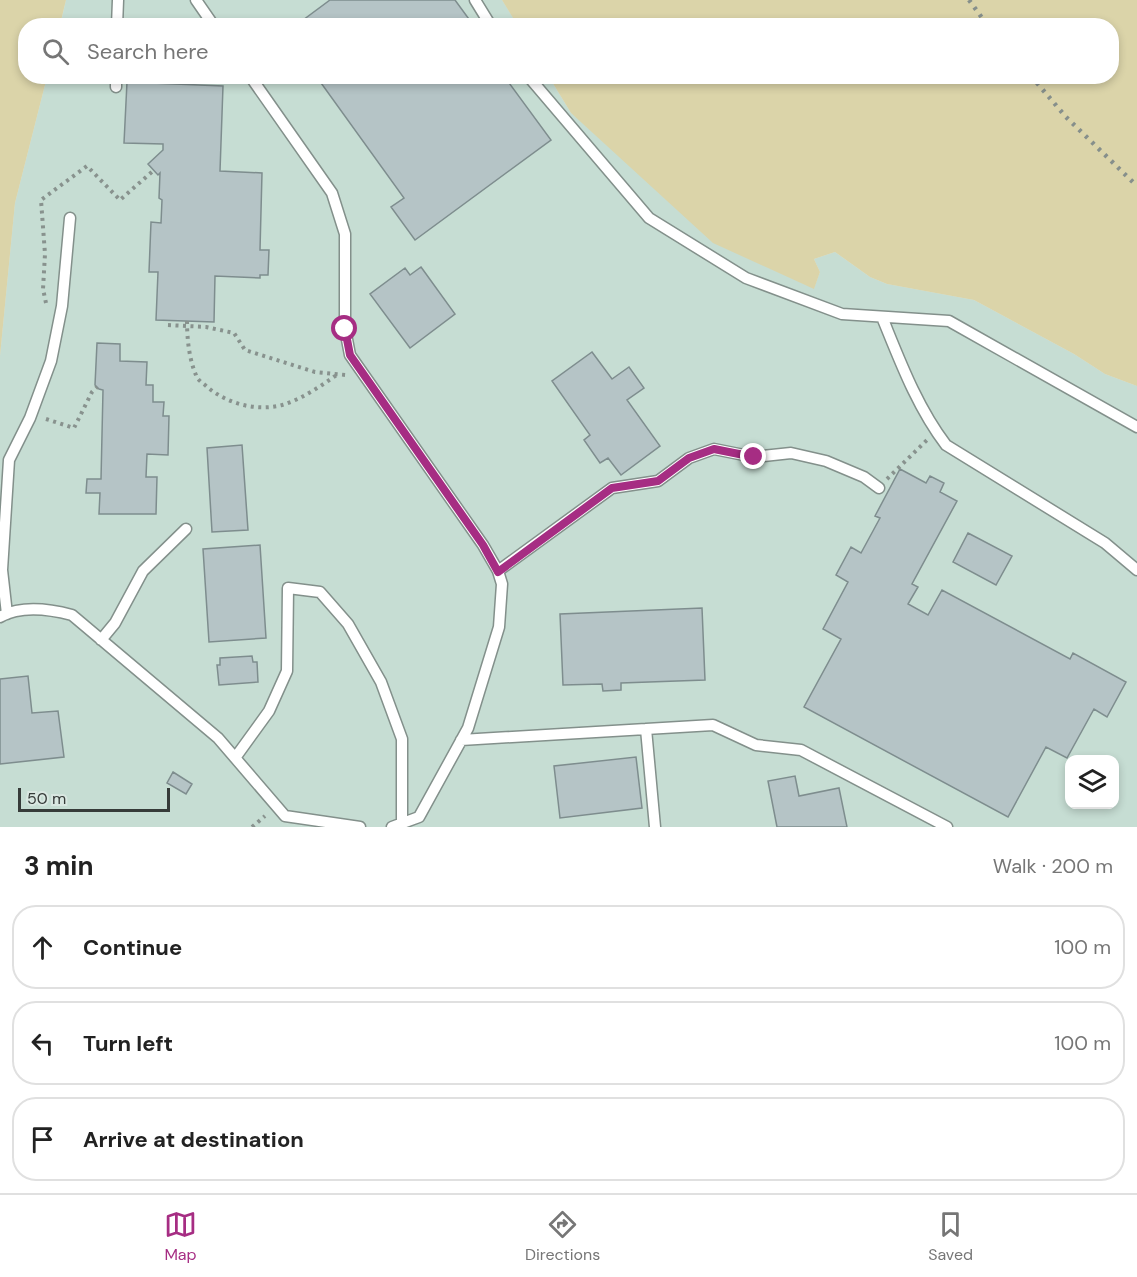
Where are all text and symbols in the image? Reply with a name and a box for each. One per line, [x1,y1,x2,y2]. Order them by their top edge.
search box [18,18,1119,84]
icon: search [39,35,72,68]
text: Search here [87,37,208,66]
route start [331,315,357,341]
route end [740,443,766,469]
map controls [1065,755,1119,809]
button: layers [1065,755,1119,809]
scale bar [18,785,170,812]
text: 50 m [27,788,66,809]
text: 3 min [24,849,93,883]
text: Walk · 200 m [993,853,1113,879]
icon: ahead [26,931,59,964]
text: Continue [83,933,182,962]
text: 100 m [1054,934,1111,960]
icon: left [26,1027,59,1060]
text: Turn left [83,1029,173,1058]
text: 100 m [1054,1030,1111,1056]
icon: arrive [26,1123,59,1156]
text: Arrive at destination [83,1125,304,1154]
tab: Map [164,1208,197,1265]
tab: Directions [525,1208,600,1265]
tab: Saved [928,1208,973,1265]

